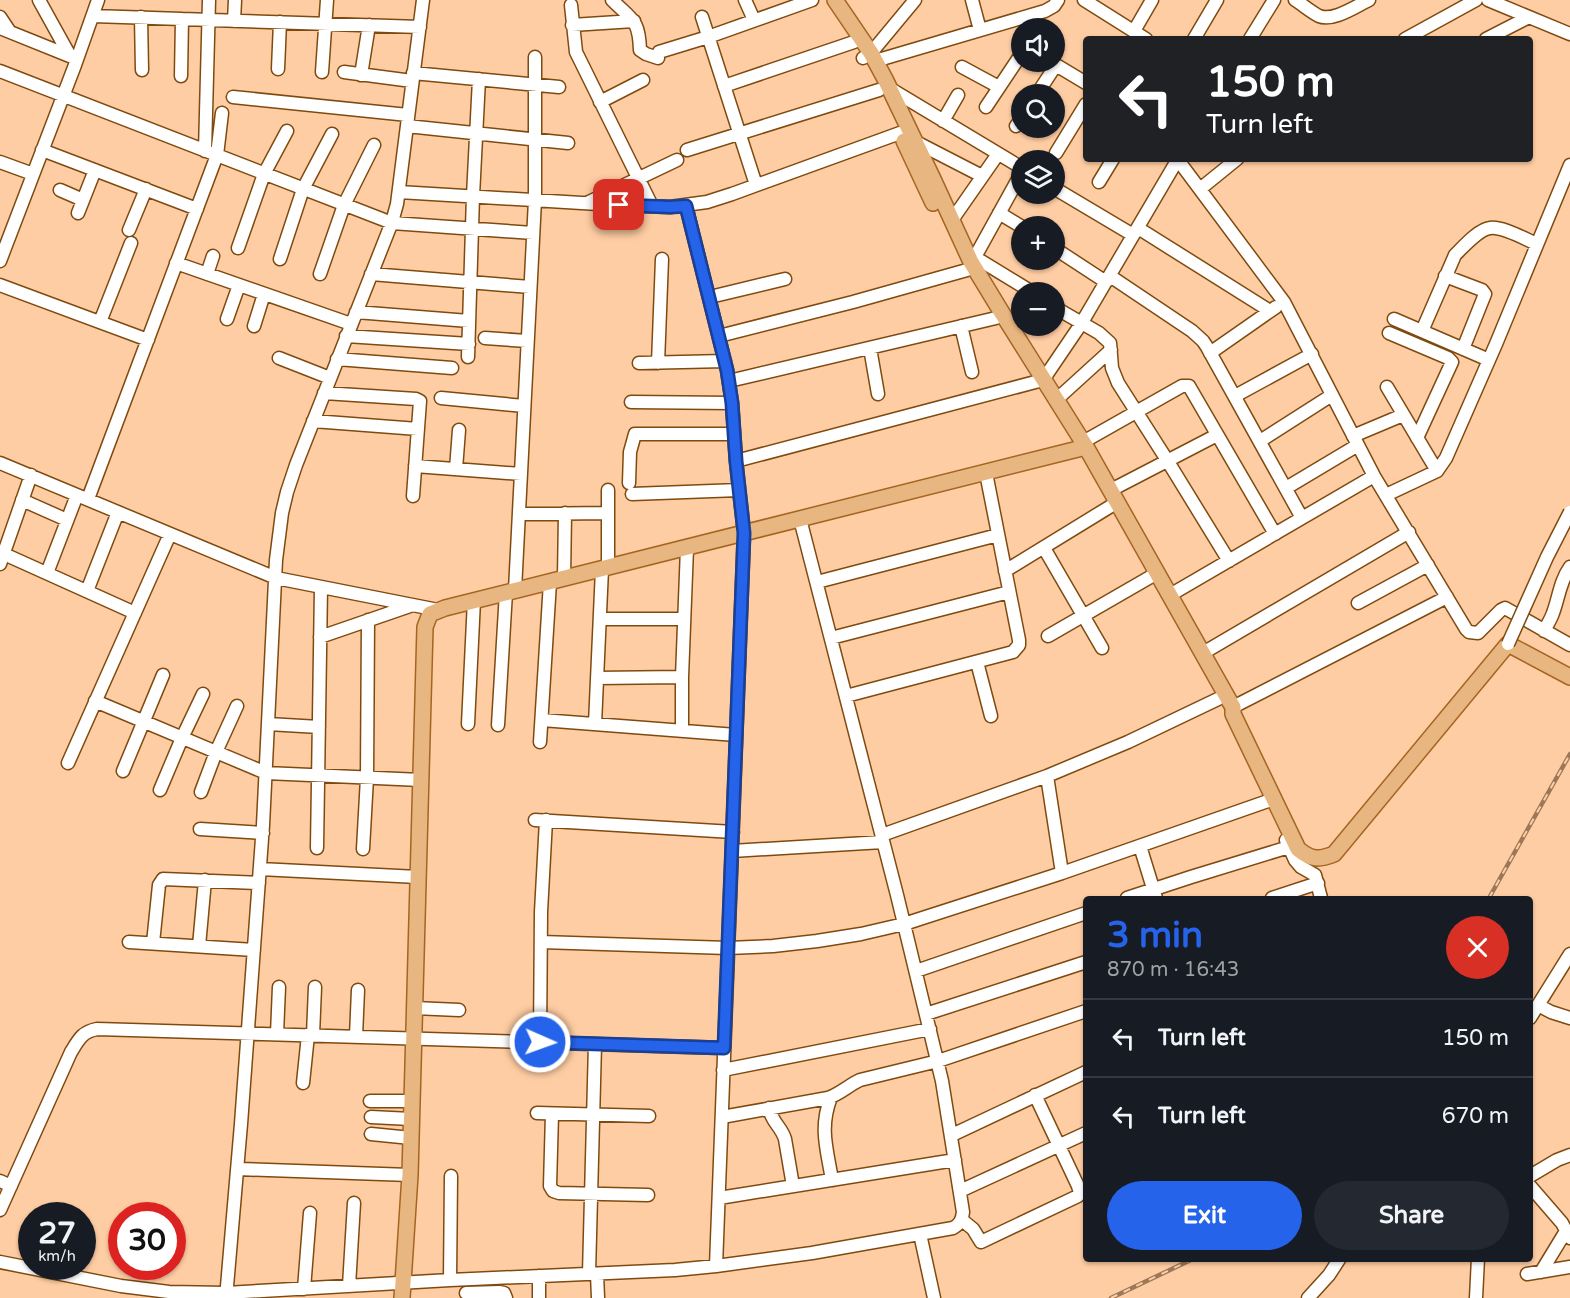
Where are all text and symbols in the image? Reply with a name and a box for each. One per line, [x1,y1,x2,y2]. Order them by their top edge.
map controls [1011,18,1065,336]
button: sound [1011,18,1065,72]
text: 150 m [1206,57,1335,108]
icon: left [1107,60,1185,138]
button: search [1011,84,1065,138]
text: Turn left [1206,108,1313,141]
button: layers [1011,150,1065,204]
pin [593,179,644,230]
icon: arrive [602,188,635,221]
button: + [1011,216,1065,270]
button: − [1011,282,1065,336]
text: 3 min [1107,914,1203,957]
button: close [1446,916,1509,979]
text: 870 m · 16:43 [1107,958,1239,982]
position arrow [508,1010,572,1074]
icon: left [1107,1022,1140,1055]
text: Turn left [1158,1025,1246,1051]
text: 150 m [1442,1025,1509,1051]
icon: left [1107,1100,1140,1133]
text: Turn left [1158,1103,1246,1129]
text: 670 m [1442,1103,1509,1129]
button: Exit [1107,1181,1302,1250]
button: Share [1314,1181,1509,1250]
speed limit sign: 30 [108,1202,186,1280]
text: 27 [38,1215,76,1252]
text: km/h [38,1247,76,1265]

